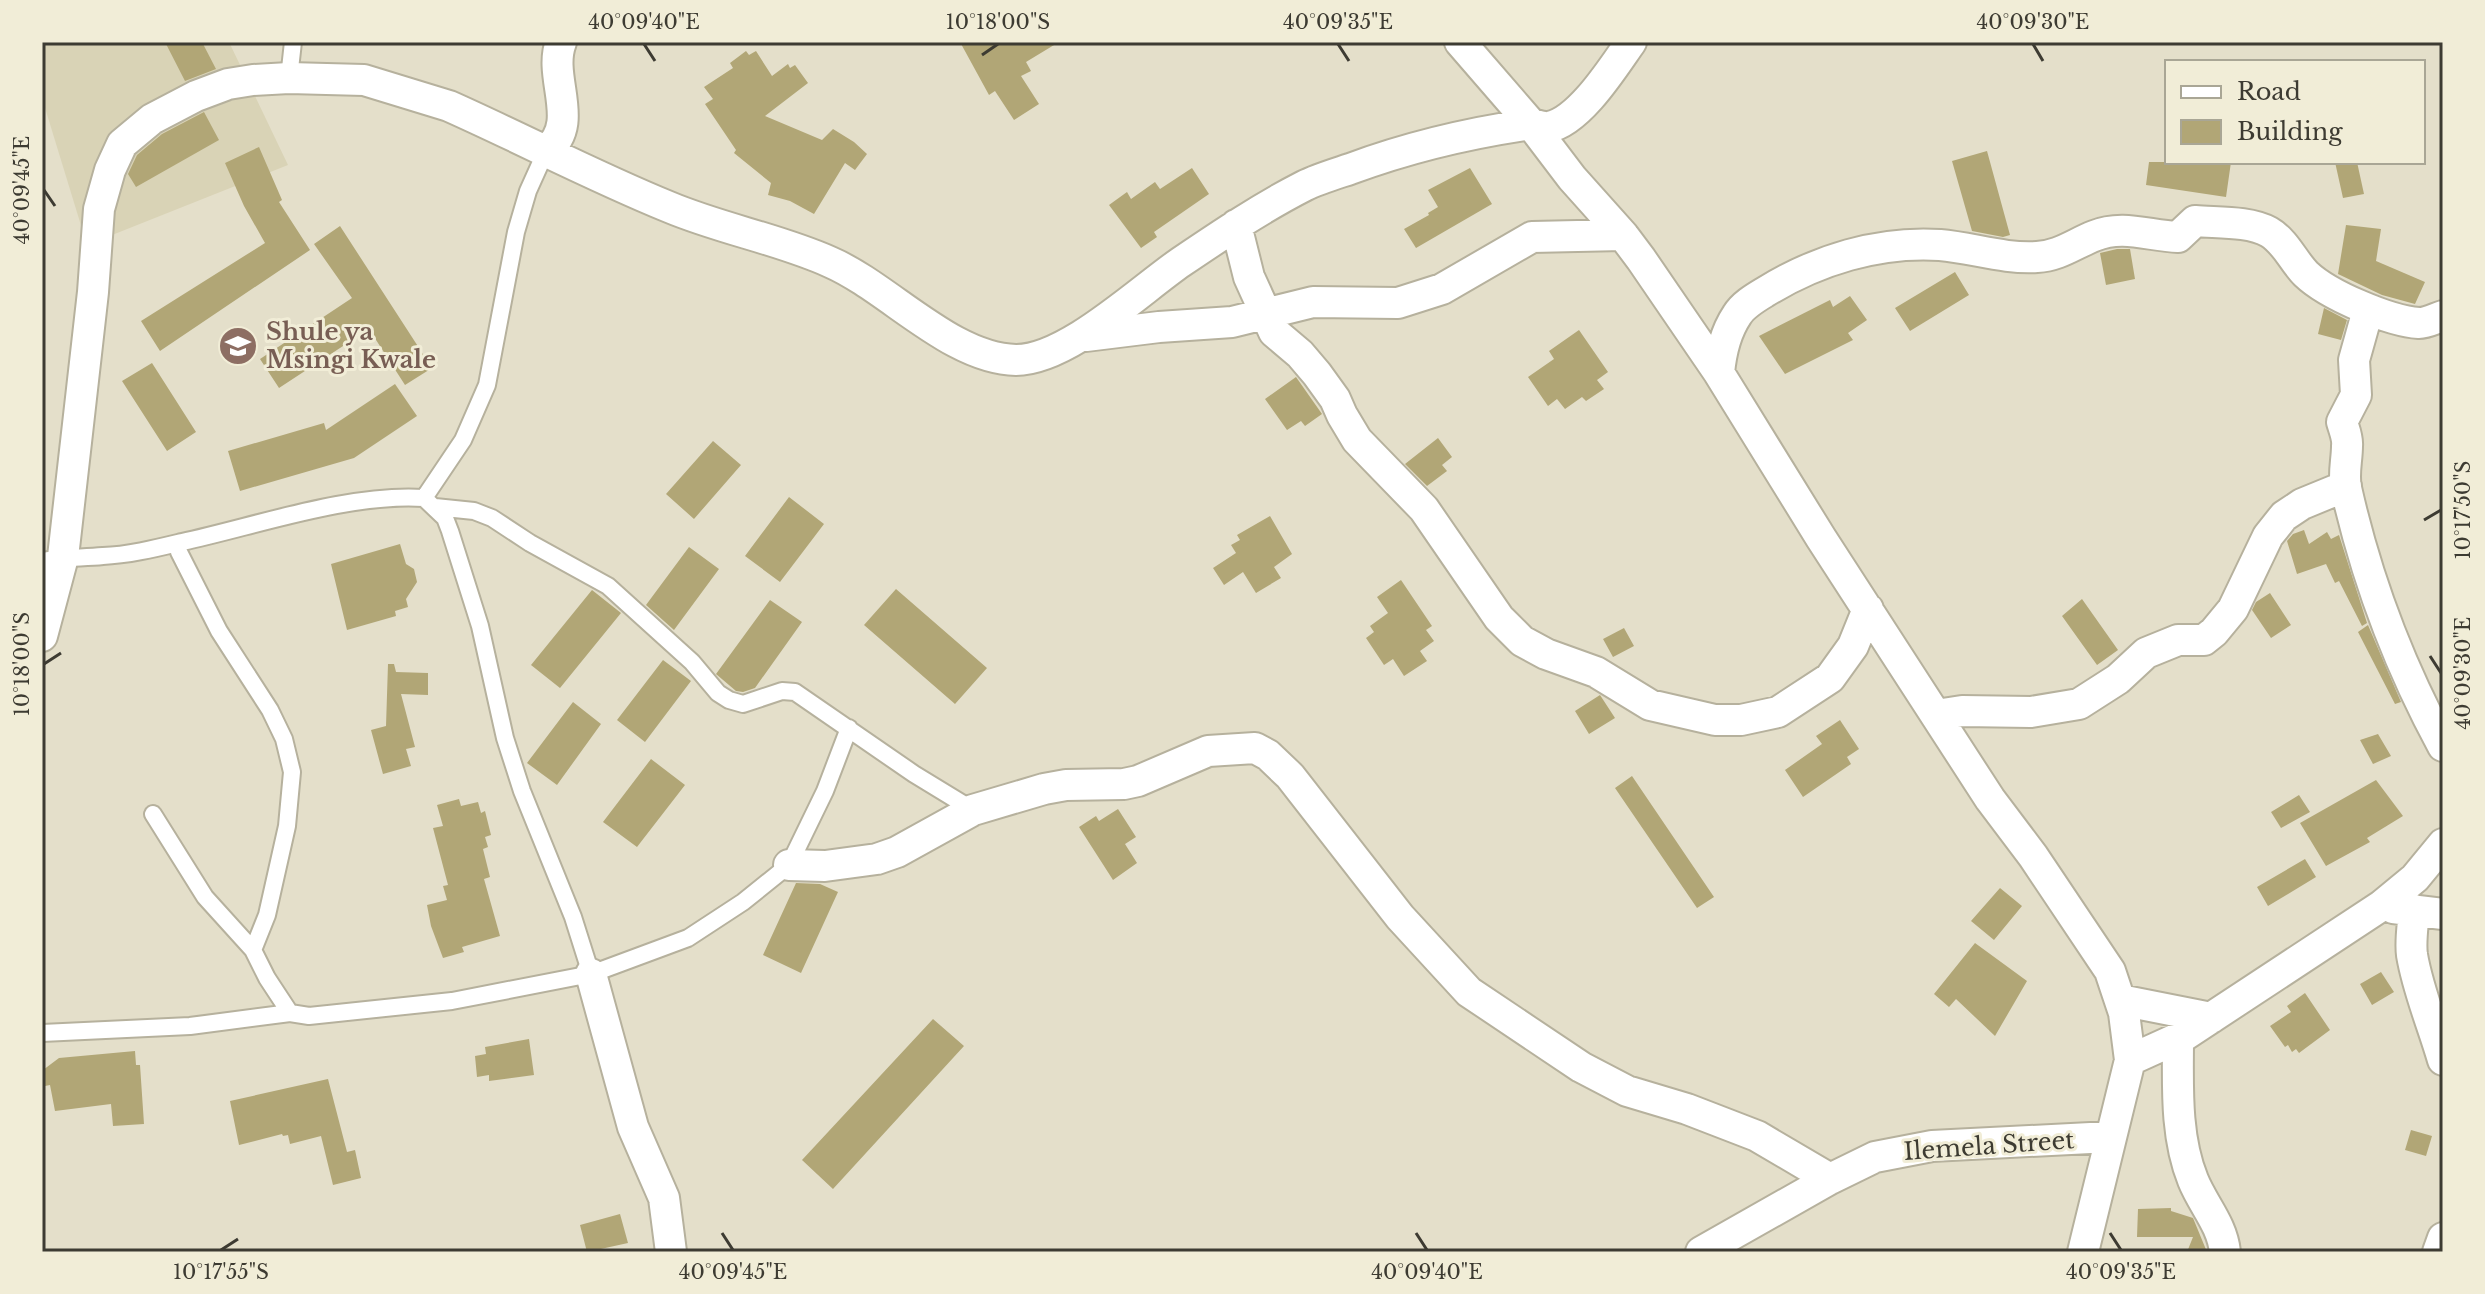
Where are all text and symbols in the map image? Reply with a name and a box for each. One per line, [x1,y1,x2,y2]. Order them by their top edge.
text: 40°09'40"E [588,10,700,34]
text: 10°18'00"S [946,10,1050,34]
text: 40°09'35"E [1283,10,1393,34]
text: 40°09'30"E [1977,10,2089,34]
legend [2165,60,2425,164]
text: Road [2237,77,2301,106]
text: Building [2237,117,2343,146]
text: 40°09'45"E [10,136,34,244]
place label: Shule ya Msingi Kwale [266,317,436,374]
school or university icon: Shule ya Msingi Kwale [217,325,259,367]
text: 10°17'50"S [2451,461,2475,559]
text: 10°18'00"S [10,612,34,716]
text: 40°09'30"E [2451,617,2475,729]
street label: Ilemela Street [1903,1125,2075,1166]
text: 10°17'55"S [173,1260,269,1284]
text: 40°09'45"E [679,1260,787,1284]
text: 40°09'40"E [1371,1260,1483,1284]
text: 40°09'35"E [2066,1260,2176,1284]

